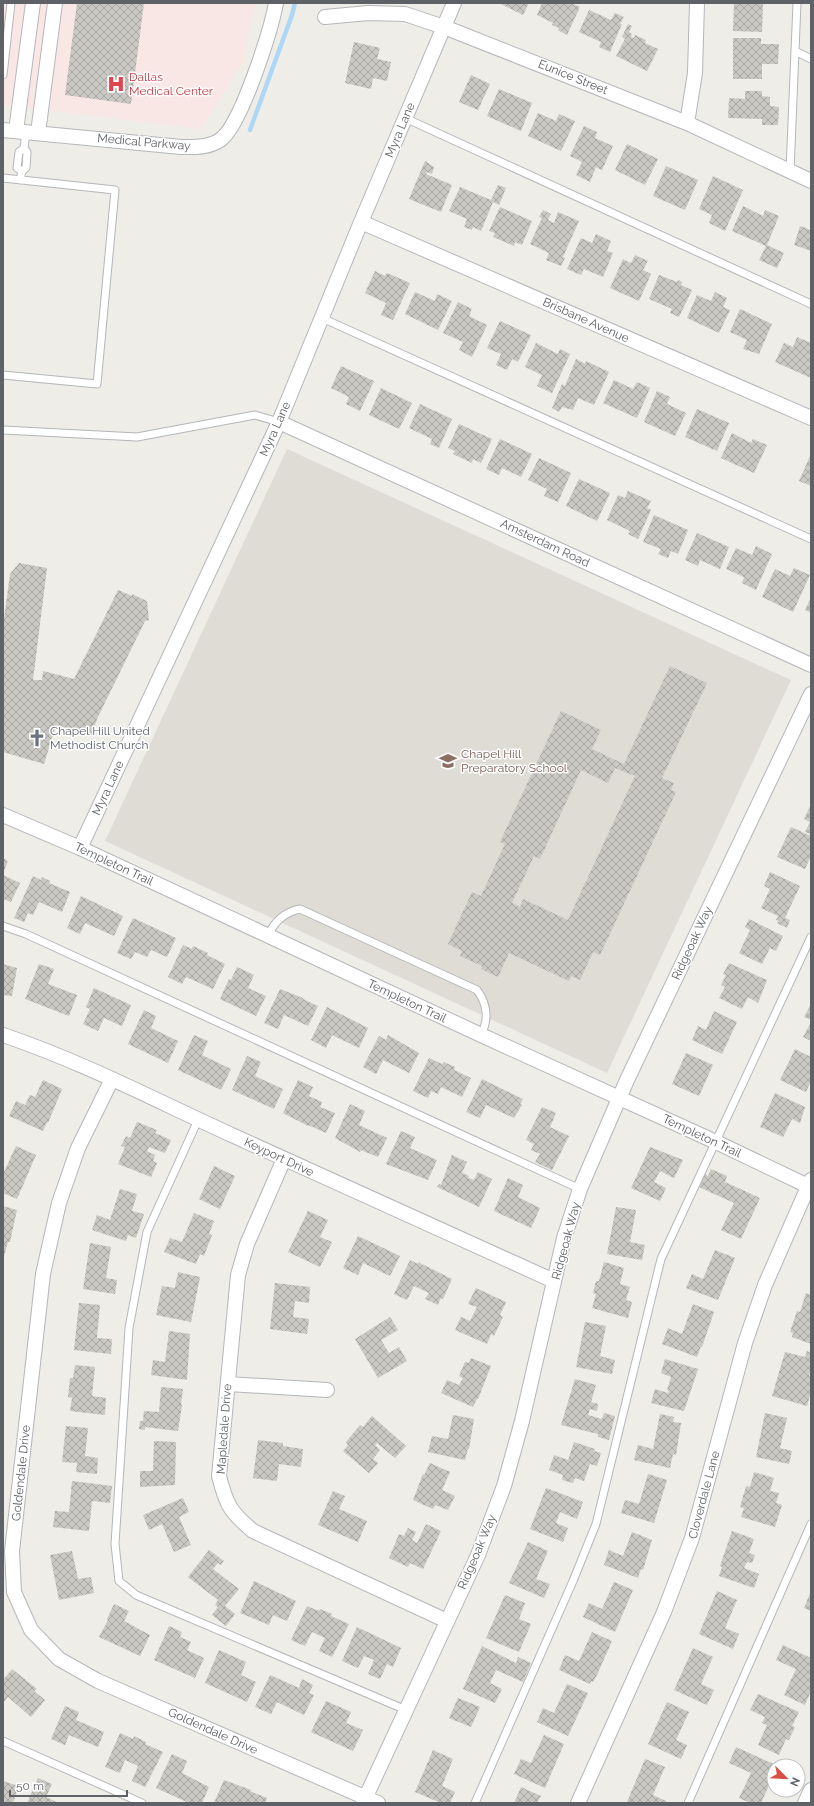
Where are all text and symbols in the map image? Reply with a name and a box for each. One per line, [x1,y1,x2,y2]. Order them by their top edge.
street label: Eunice Street [536,57,610,97]
place label: Dallas Medical Center [129,70,214,98]
hospital icon: Dallas Medical Center [106,74,126,94]
street label: Myra Lane [382,100,418,160]
street label: Medical Parkway [97,131,192,153]
street label: Brisbane Avenue [540,295,632,345]
street label: Myra Lane [257,399,293,459]
street label: Amsterdam Road [498,516,592,570]
place label: Chapel Hill United Methodist Church [50,724,150,752]
church icon: Chapel Hill United Methodist Church [27,728,47,748]
place label: Chapel Hill Preparatory School [461,747,568,775]
school or university icon: Chapel Hill Preparatory School [438,751,458,771]
street label: Myra Lane [89,759,127,817]
street label: Templeton Trail [72,840,156,889]
street label: Ridgeoak Way [669,903,715,982]
street label: Templeton Trail [365,977,449,1026]
street label: Templeton Trail [660,1112,744,1161]
street label: Keyport Drive [242,1135,316,1179]
street label: Ridgeoak Way [549,1200,583,1281]
street label: Mapledale Drive [214,1383,234,1475]
street label: Goldendale Drive [9,1424,33,1522]
street label: Cloverdale Lane [686,1449,722,1541]
street label: Ridgeoak Way [455,1512,499,1591]
street label: Goldendale Drive [166,1705,260,1757]
north arrow [766,1758,806,1798]
scale bar [10,1772,127,1798]
text: N [787,1775,802,1788]
text: 50 m [16,1779,44,1793]

